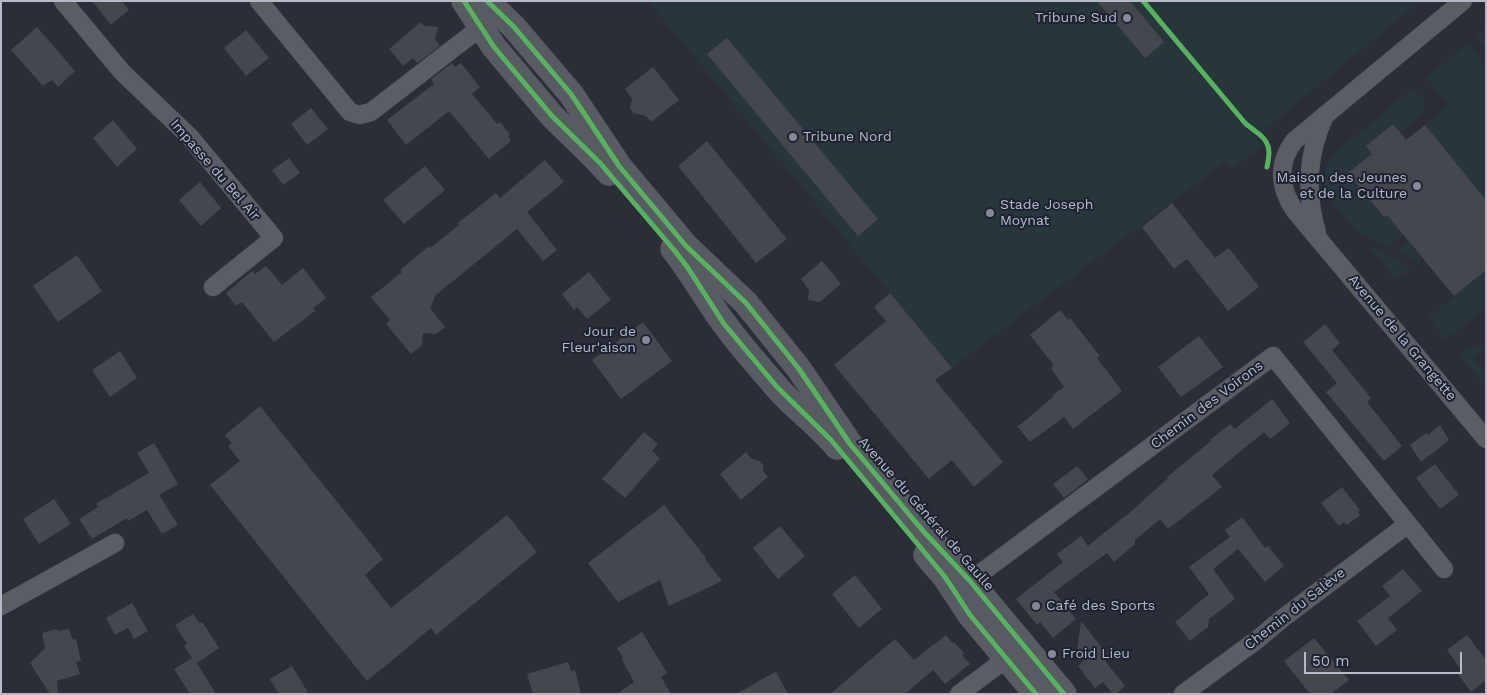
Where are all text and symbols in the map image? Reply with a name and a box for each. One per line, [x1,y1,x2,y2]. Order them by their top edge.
place label: Tribune Sud [1035,10,1117,26]
marker: Tribune Sud [1121,12,1133,24]
street label: Impasse du Bel Air [166,116,264,224]
place label: Tribune Nord [803,129,892,145]
marker: Tribune Nord [787,131,799,143]
place label: Maison des Jeunes et de la Culture [1277,170,1407,202]
marker: Maison des Jeunes et de la Culture [1411,180,1423,192]
place label: Stade Joseph Moynat [1000,197,1094,230]
marker: Stade Joseph Moynat [984,207,996,219]
street label: Avenue de la Grangette [1344,272,1460,404]
place label: Jour de Fleur'aison [562,324,636,357]
marker: Jour de Fleur'aison [640,334,652,346]
street label: Chemin des Voirons [1147,357,1267,453]
street label: Avenue du Général de Gaulle [854,433,998,595]
street label: Chemin du Salève [1241,564,1349,654]
place label: Café des Sports [1046,598,1155,614]
marker: Café des Sports [1030,600,1042,612]
scale bar [1307,642,1464,674]
place label: Froid Lieu [1062,646,1130,662]
marker: Froid Lieu [1046,648,1058,660]
text: 50 m [1312,652,1349,670]

